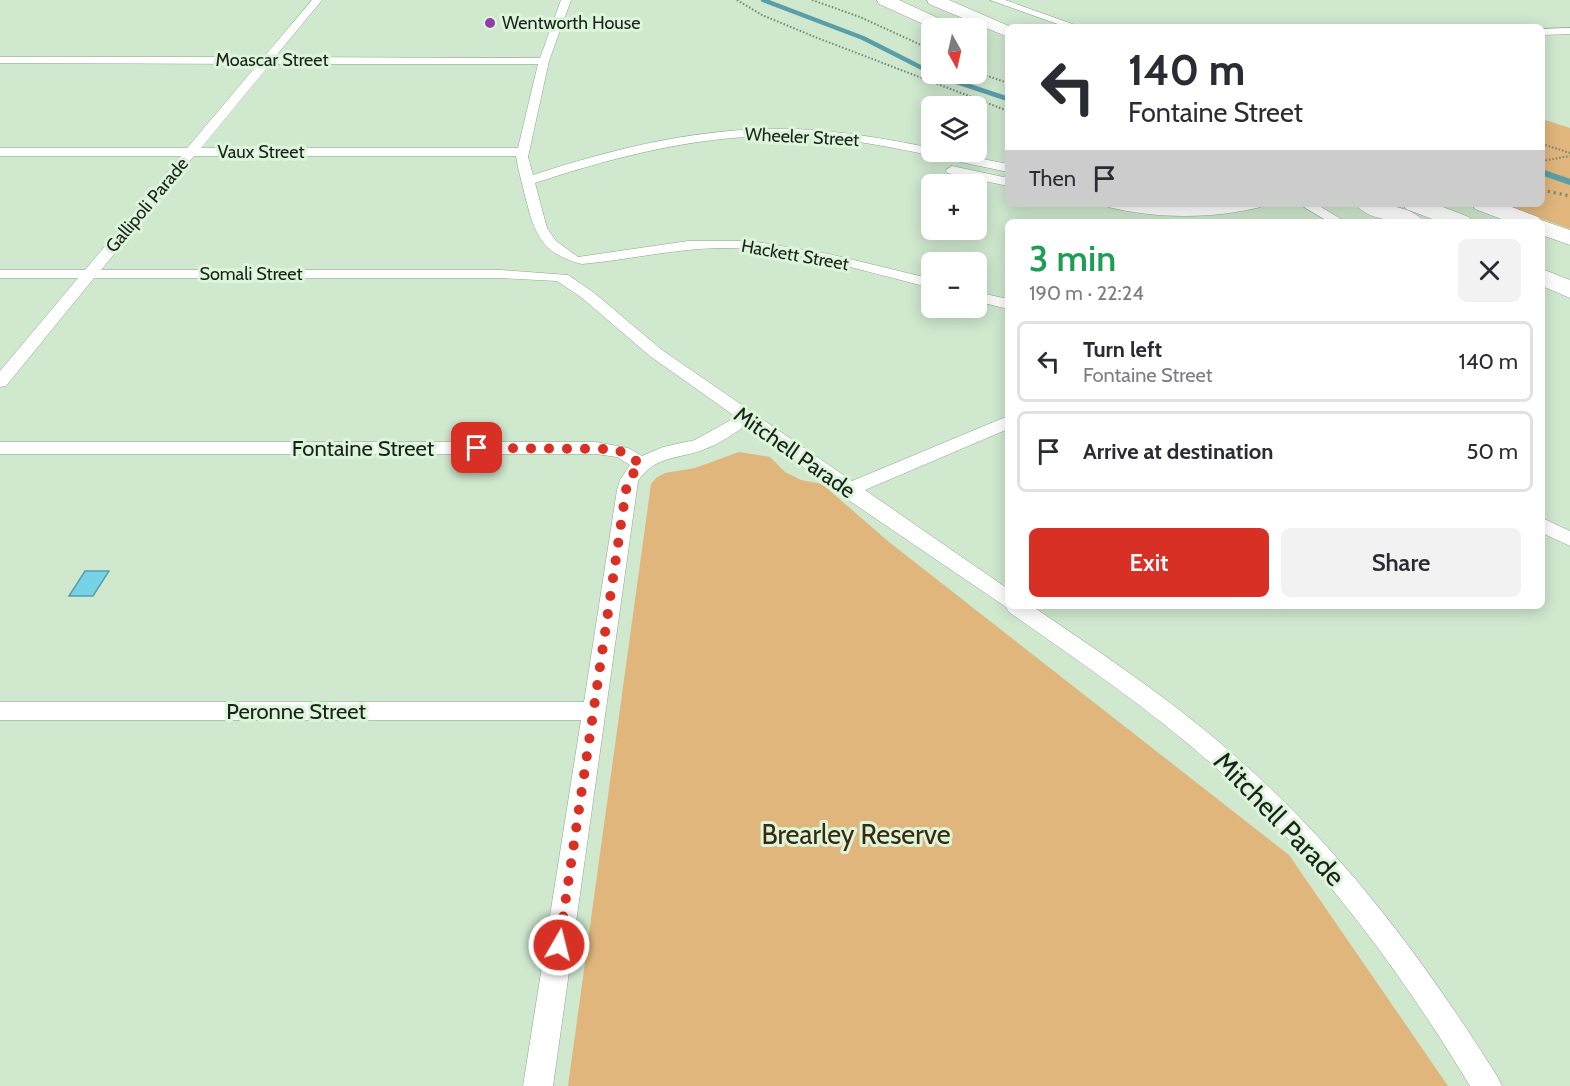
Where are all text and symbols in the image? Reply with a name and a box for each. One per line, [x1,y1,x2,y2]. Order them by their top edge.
place label: Wentworth House [502,12,640,34]
marker: Wentworth House [483,16,497,30]
north arrow [921,18,987,84]
map controls [921,18,987,318]
text: 140 m [1128,44,1245,96]
icon: left [1029,48,1107,126]
street label: Moascar Street [215,49,329,71]
button: layers [921,96,987,162]
text: Fontaine Street [1128,96,1303,129]
street label: Wheeler Street [744,123,860,151]
street label: Vaux Street [217,141,305,163]
street label: Gallipoli Parade [101,153,193,257]
icon: arrive [1088,162,1121,195]
text: Then [1029,165,1076,192]
button: + [921,174,987,240]
street label: Hackett Street [740,235,850,275]
text: 3 min [1029,236,1116,280]
button: close [1458,239,1521,302]
button: − [921,252,987,318]
street label: Somali Street [199,263,303,285]
text: 190 m · 22:24 [1029,281,1144,305]
text: Turn left [1083,336,1162,363]
icon: left [1032,345,1065,378]
text: 140 m [1459,348,1518,375]
text: Fontaine Street [1083,363,1213,387]
street label: Mitchell Parade [729,401,861,504]
pin [451,422,502,473]
icon: arrive [460,431,493,464]
street label: Fontaine Street [292,435,435,462]
icon: arrive [1032,435,1065,468]
text: Arrive at destination [1083,438,1273,465]
text: 50 m [1466,438,1518,465]
button: Exit [1029,528,1269,597]
button: Share [1281,528,1521,597]
street label: Peronne Street [226,698,366,725]
street label: Mitchell Parade [1207,745,1352,893]
park label: Brearley Reserve [761,818,951,851]
position arrow [527,913,591,977]

